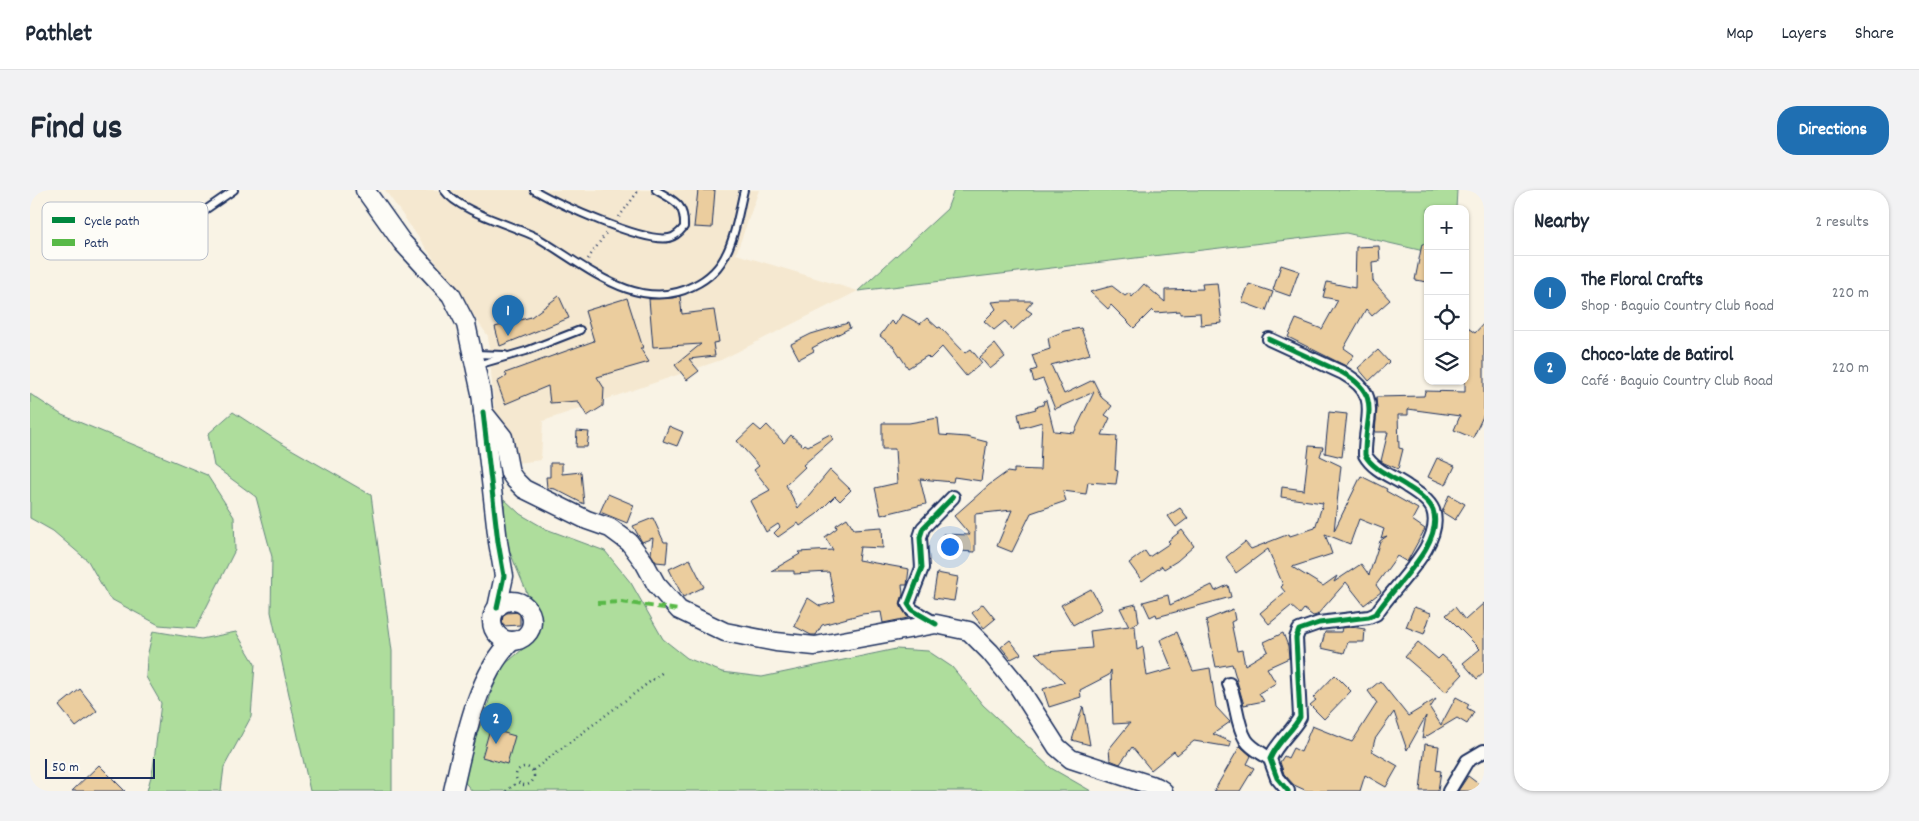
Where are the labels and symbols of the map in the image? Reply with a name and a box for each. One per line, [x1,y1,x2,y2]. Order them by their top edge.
legend [42,202,208,260]
text: Cycle path [84,212,140,232]
text: Path [84,234,109,254]
pin: 1 [492,295,524,336]
your location [937,534,963,560]
pin: 2 [480,703,512,744]
scale bar [45,756,155,779]

